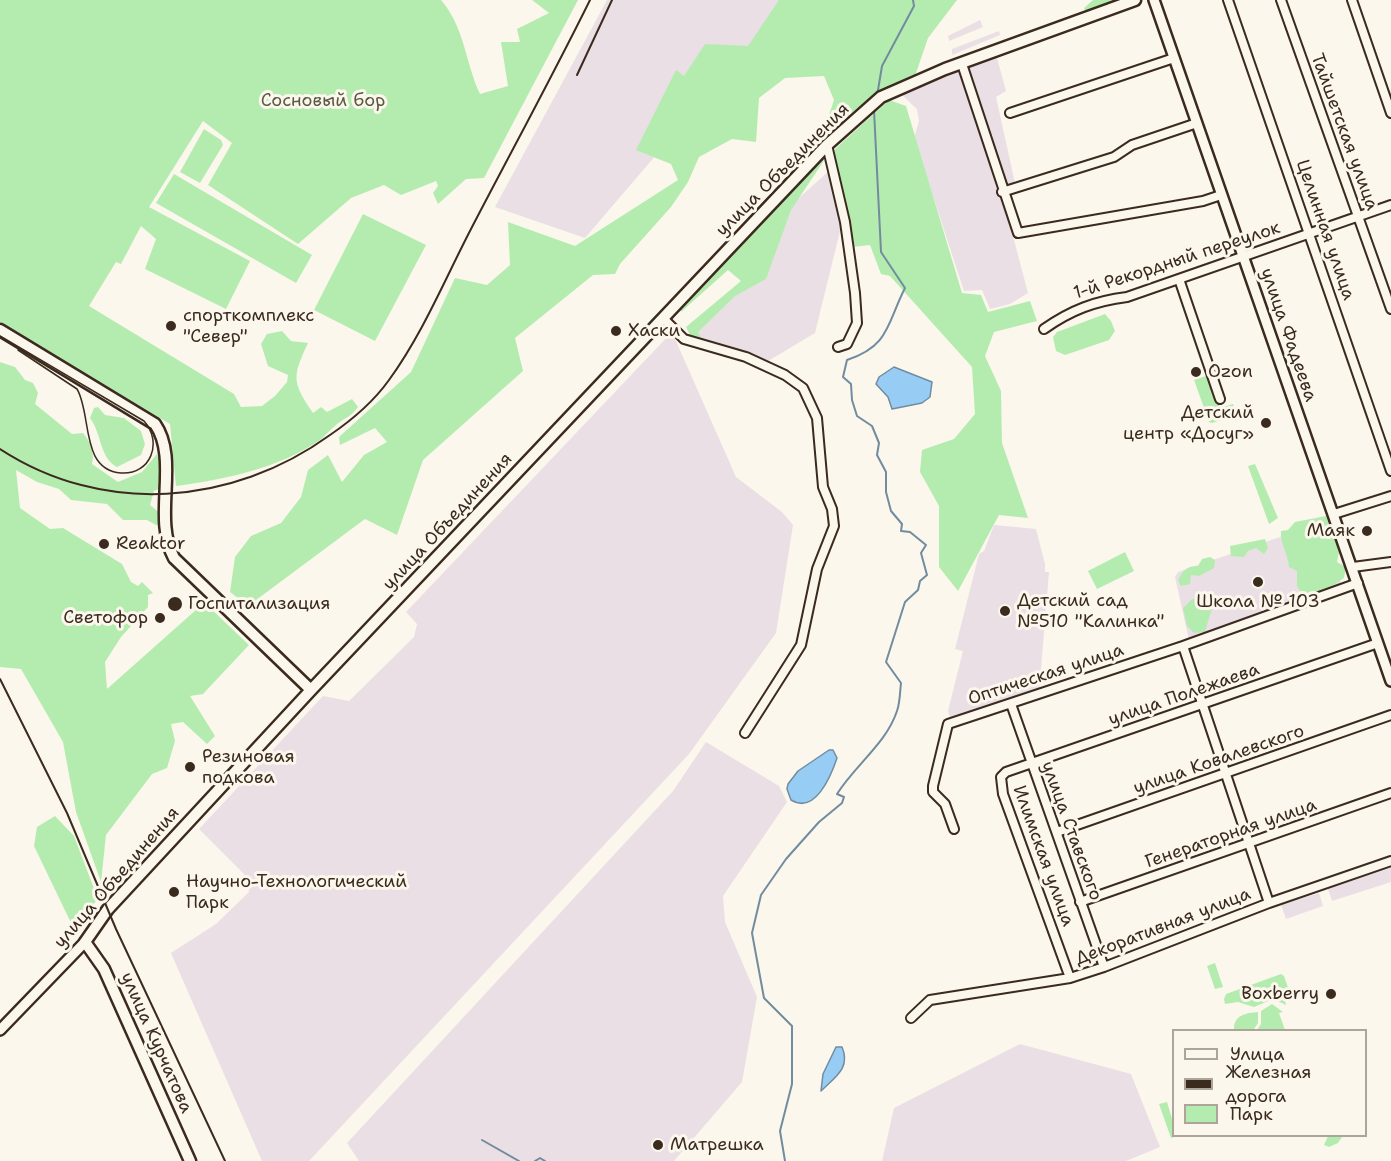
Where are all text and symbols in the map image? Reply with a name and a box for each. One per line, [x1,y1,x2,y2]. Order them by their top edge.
street label: Тайшетская улица [1306,51,1382,213]
park label: Сосновый бор [261,90,385,112]
street label: улица Объединения [712,99,854,241]
street label: Целинная улица [1291,157,1359,303]
street label: 1-й Рекордный переулок [1071,217,1283,305]
street label: улица Фадеева [1255,265,1321,405]
place label: спорткомплекс "Север" [183,305,314,348]
marker: спорткомплекс "Север" [164,319,178,333]
place label: Хаски [628,320,680,342]
marker: Хаски [609,324,623,338]
place label: Ozon [1208,361,1253,383]
marker: Ozon [1189,365,1203,379]
place label: Детский центр «Досуг» [1123,402,1254,444]
marker: Детский центр «Досуг» [1259,416,1273,430]
street label: улица Объединения [379,449,517,595]
place label: Маяк [1307,520,1355,542]
marker: Маяк [1360,524,1374,538]
place label: Reaktor [116,533,186,555]
marker: Reaktor [97,537,111,551]
marker: Школа № 103 [1251,575,1265,589]
place label: Детский сад №510 "Калинка" [1017,590,1165,632]
place label: Школа № 103 [1196,591,1320,613]
place label: Госпитализация [188,593,330,615]
marker: Госпитализация [166,595,184,613]
marker: Детский сад №510 "Калинка" [998,604,1012,618]
place label: Светофор [63,607,148,629]
marker: Светофор [153,611,167,625]
street label: Оптическая улица [966,640,1126,710]
street label: улица Полежаева [1106,659,1262,731]
street label: улица Ковалевского [1131,721,1307,799]
place label: Резиновая подкова [202,746,295,789]
street label: улица Ставского [1036,758,1106,904]
marker: Резиновая подкова [183,760,197,774]
street label: Илимская улица [1008,783,1078,929]
street label: Генераторная улица [1142,794,1320,874]
street label: улица Объединения [50,803,184,953]
place label: Научно-Технологический Парк [186,871,407,914]
street label: Декоративная улица [1072,884,1254,970]
marker: Научно-Технологический Парк [167,885,181,899]
street label: улица Курчатова [115,969,197,1117]
place label: Boxberry [1241,983,1319,1005]
marker: Boxberry [1324,987,1338,1001]
legend [1172,1029,1367,1137]
text: Улица [1230,1042,1284,1066]
text: Железная дорога [1225,1060,1311,1108]
text: Парк [1230,1102,1273,1126]
place label: Матрешка [670,1134,764,1156]
marker: Матрешка [651,1138,665,1152]

